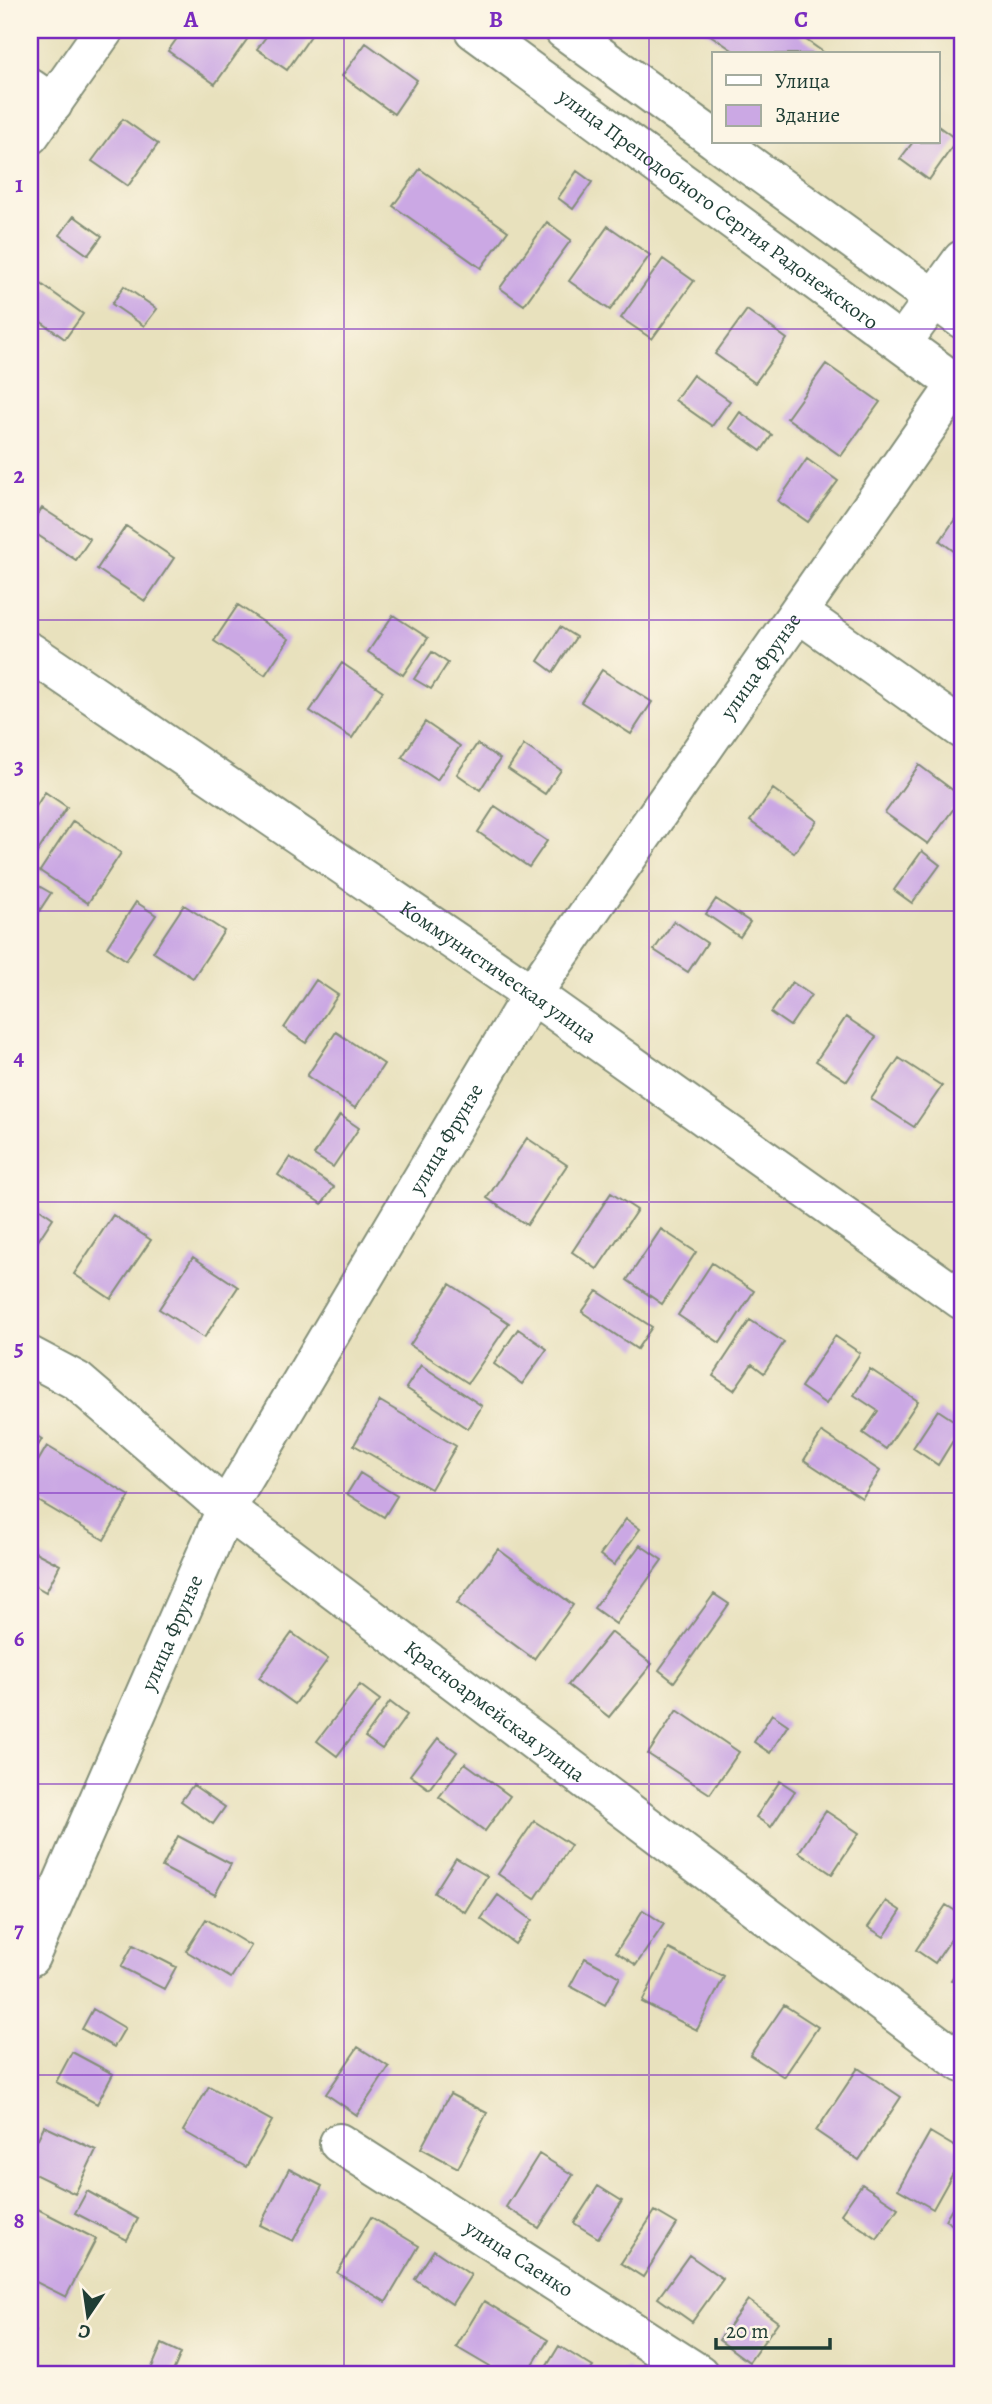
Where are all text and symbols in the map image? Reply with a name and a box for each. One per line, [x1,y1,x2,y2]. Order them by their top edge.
text: A [183,4,199,35]
text: B [489,4,503,35]
text: C [794,4,808,35]
legend [712,52,940,144]
text: Улица [775,67,830,95]
street label: улица Преподобного Сергия Радонежского [551,82,884,336]
text: Здание [775,101,840,129]
text: 1 [15,169,23,200]
text: 2 [13,460,25,491]
street label: улица Фрунзе [713,607,808,725]
text: 3 [14,751,24,782]
street label: Коммунистическая улица [394,894,602,1050]
text: 4 [14,1042,25,1073]
street label: улица Фрунзе [402,1078,490,1200]
text: 5 [14,1332,24,1363]
street label: улица Фрунзе [134,1570,210,1696]
text: 6 [14,1623,25,1654]
street label: Красноармейская улица [399,1634,591,1789]
text: 7 [14,1914,24,1945]
text: 8 [13,2205,25,2236]
street label: улица Саенко [459,2213,579,2304]
north arrow [52,2282,122,2352]
scale bar [716,2306,829,2350]
text: 20 m [726,2317,769,2345]
text: С [76,2318,93,2346]

